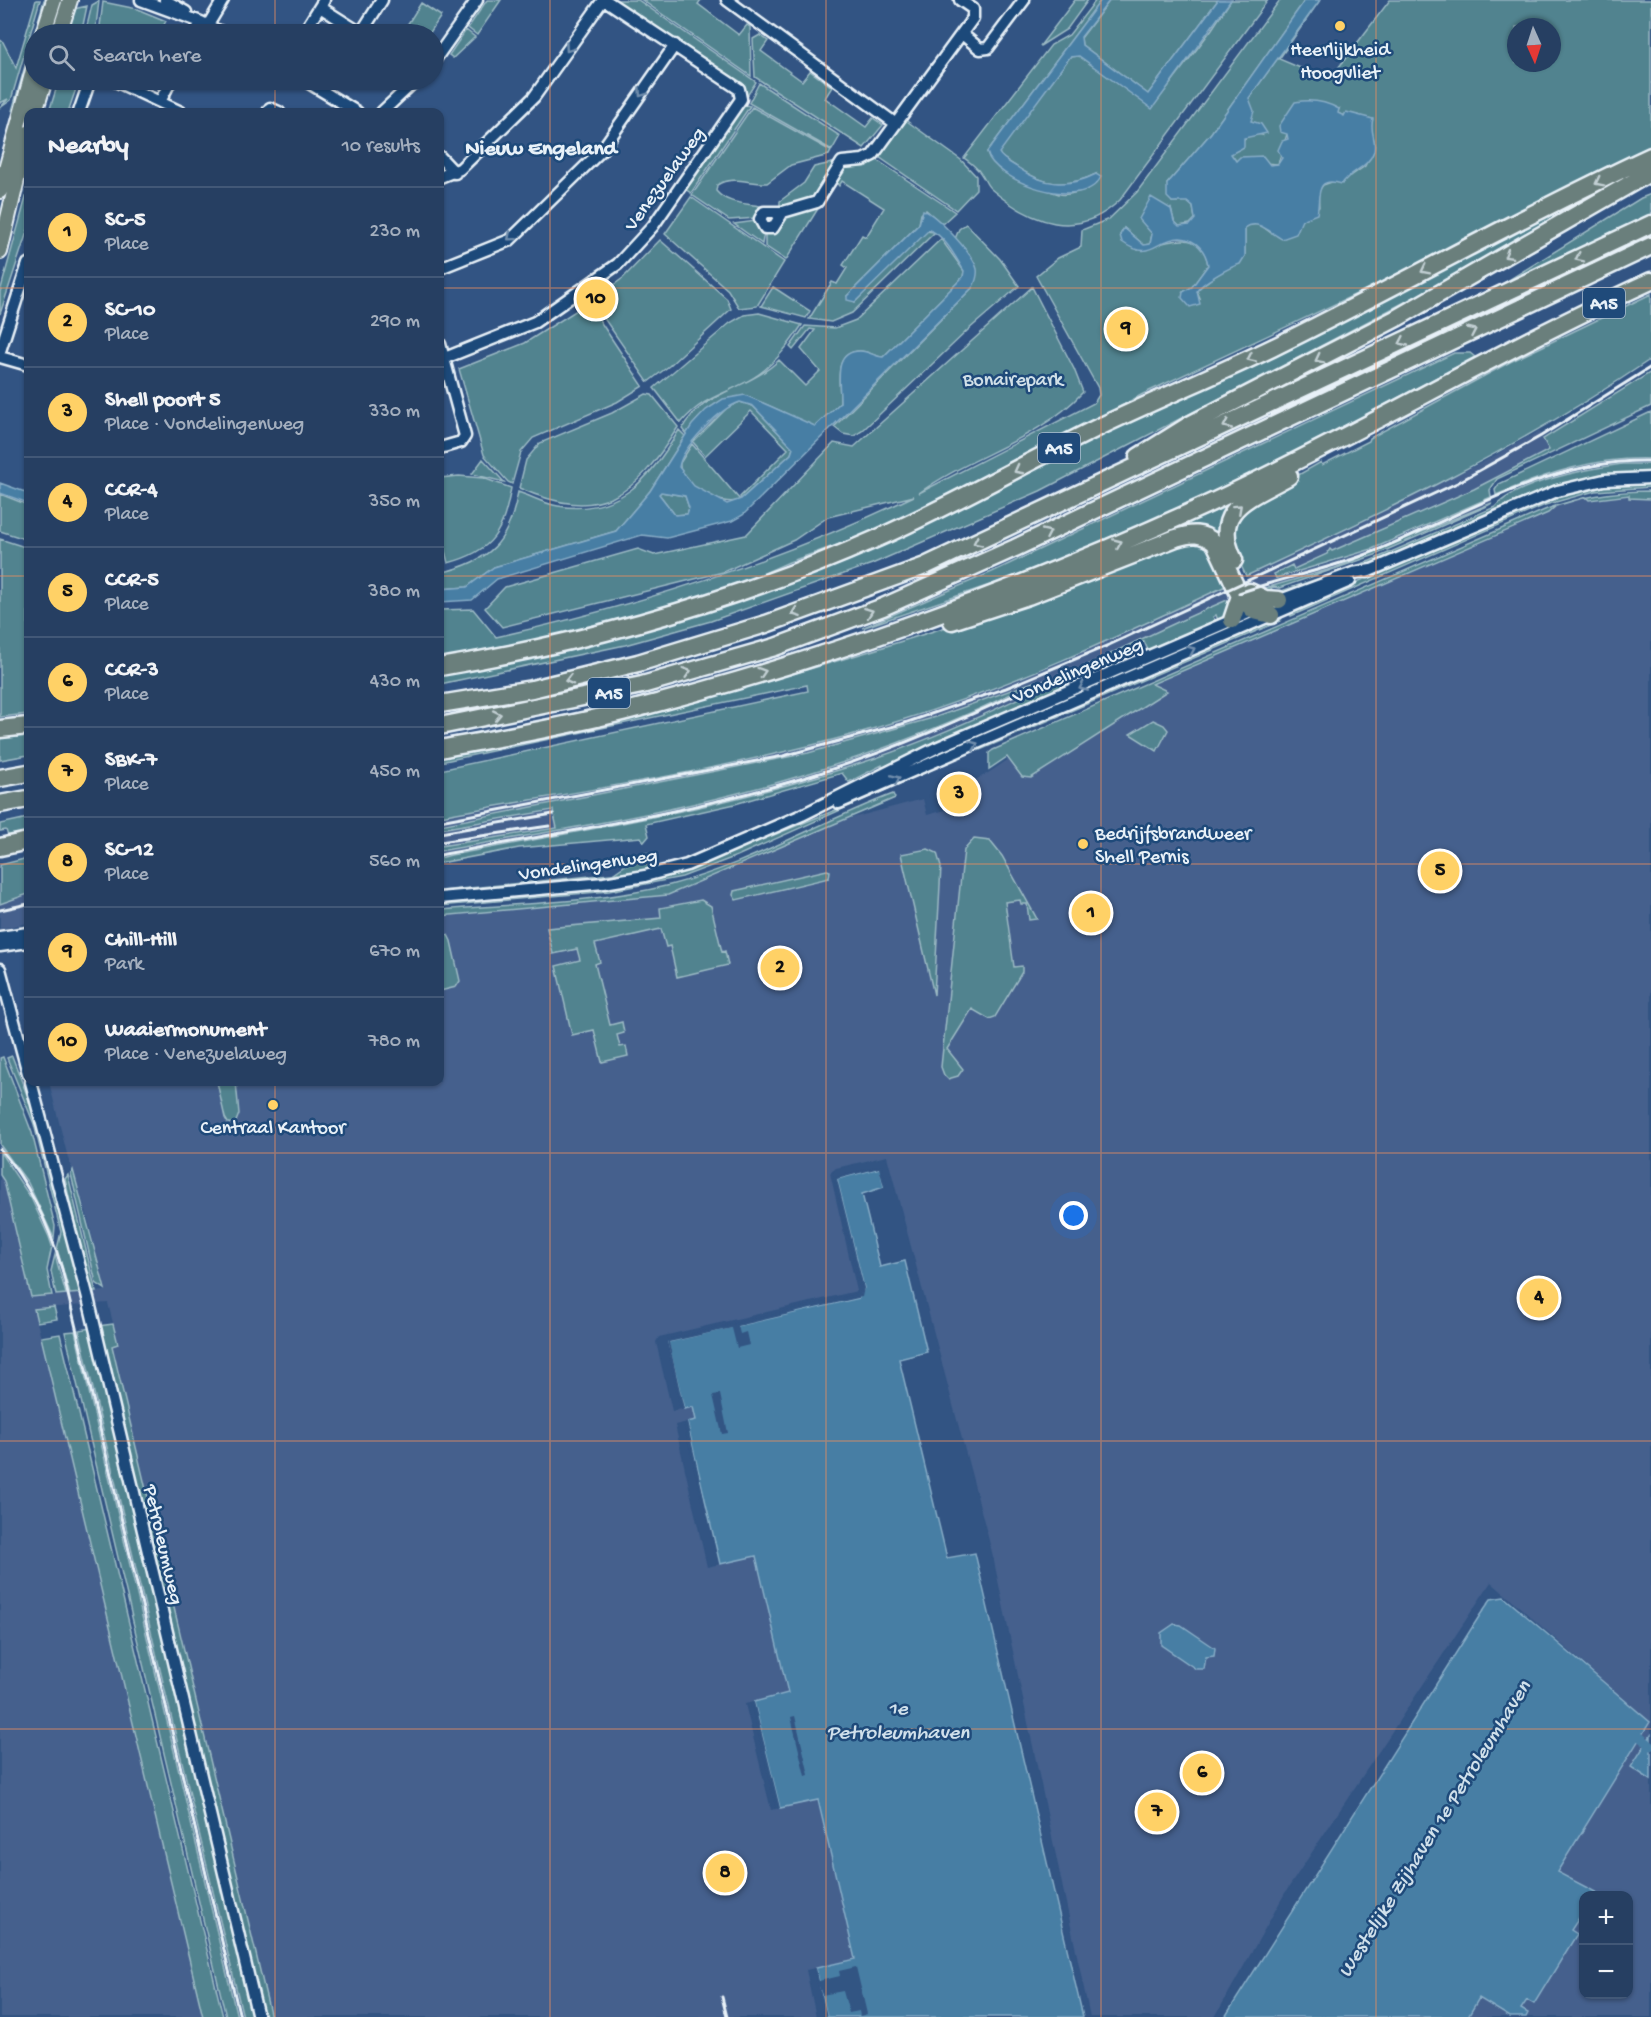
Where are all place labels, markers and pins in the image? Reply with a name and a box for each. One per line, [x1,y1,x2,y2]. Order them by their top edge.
marker: Heerlijkheid Hoogvliet [1333,19,1347,33]
place label: Heerlijkheid Hoogvliet [1290,40,1392,86]
pin: 10 [576,276,616,322]
pin: 9 [1106,306,1146,352]
pin: 3 [940,772,978,816]
place label: Bedrijfsbrandweer Shell Pernis [1094,824,1253,870]
marker: Bedrijfsbrandweer Shell Pernis [1076,837,1090,851]
pin: 5 [1420,848,1460,894]
pin: 1 [1072,890,1110,936]
pin: 2 [760,946,800,990]
marker: Centraal Kantoor [266,1098,280,1112]
place label: Centraal Kantoor [201,1118,347,1141]
pin: 4 [1520,1276,1558,1320]
pin: 6 [1182,1750,1222,1796]
pin: 7 [1138,1790,1176,1834]
pin: 8 [706,1850,744,1896]

